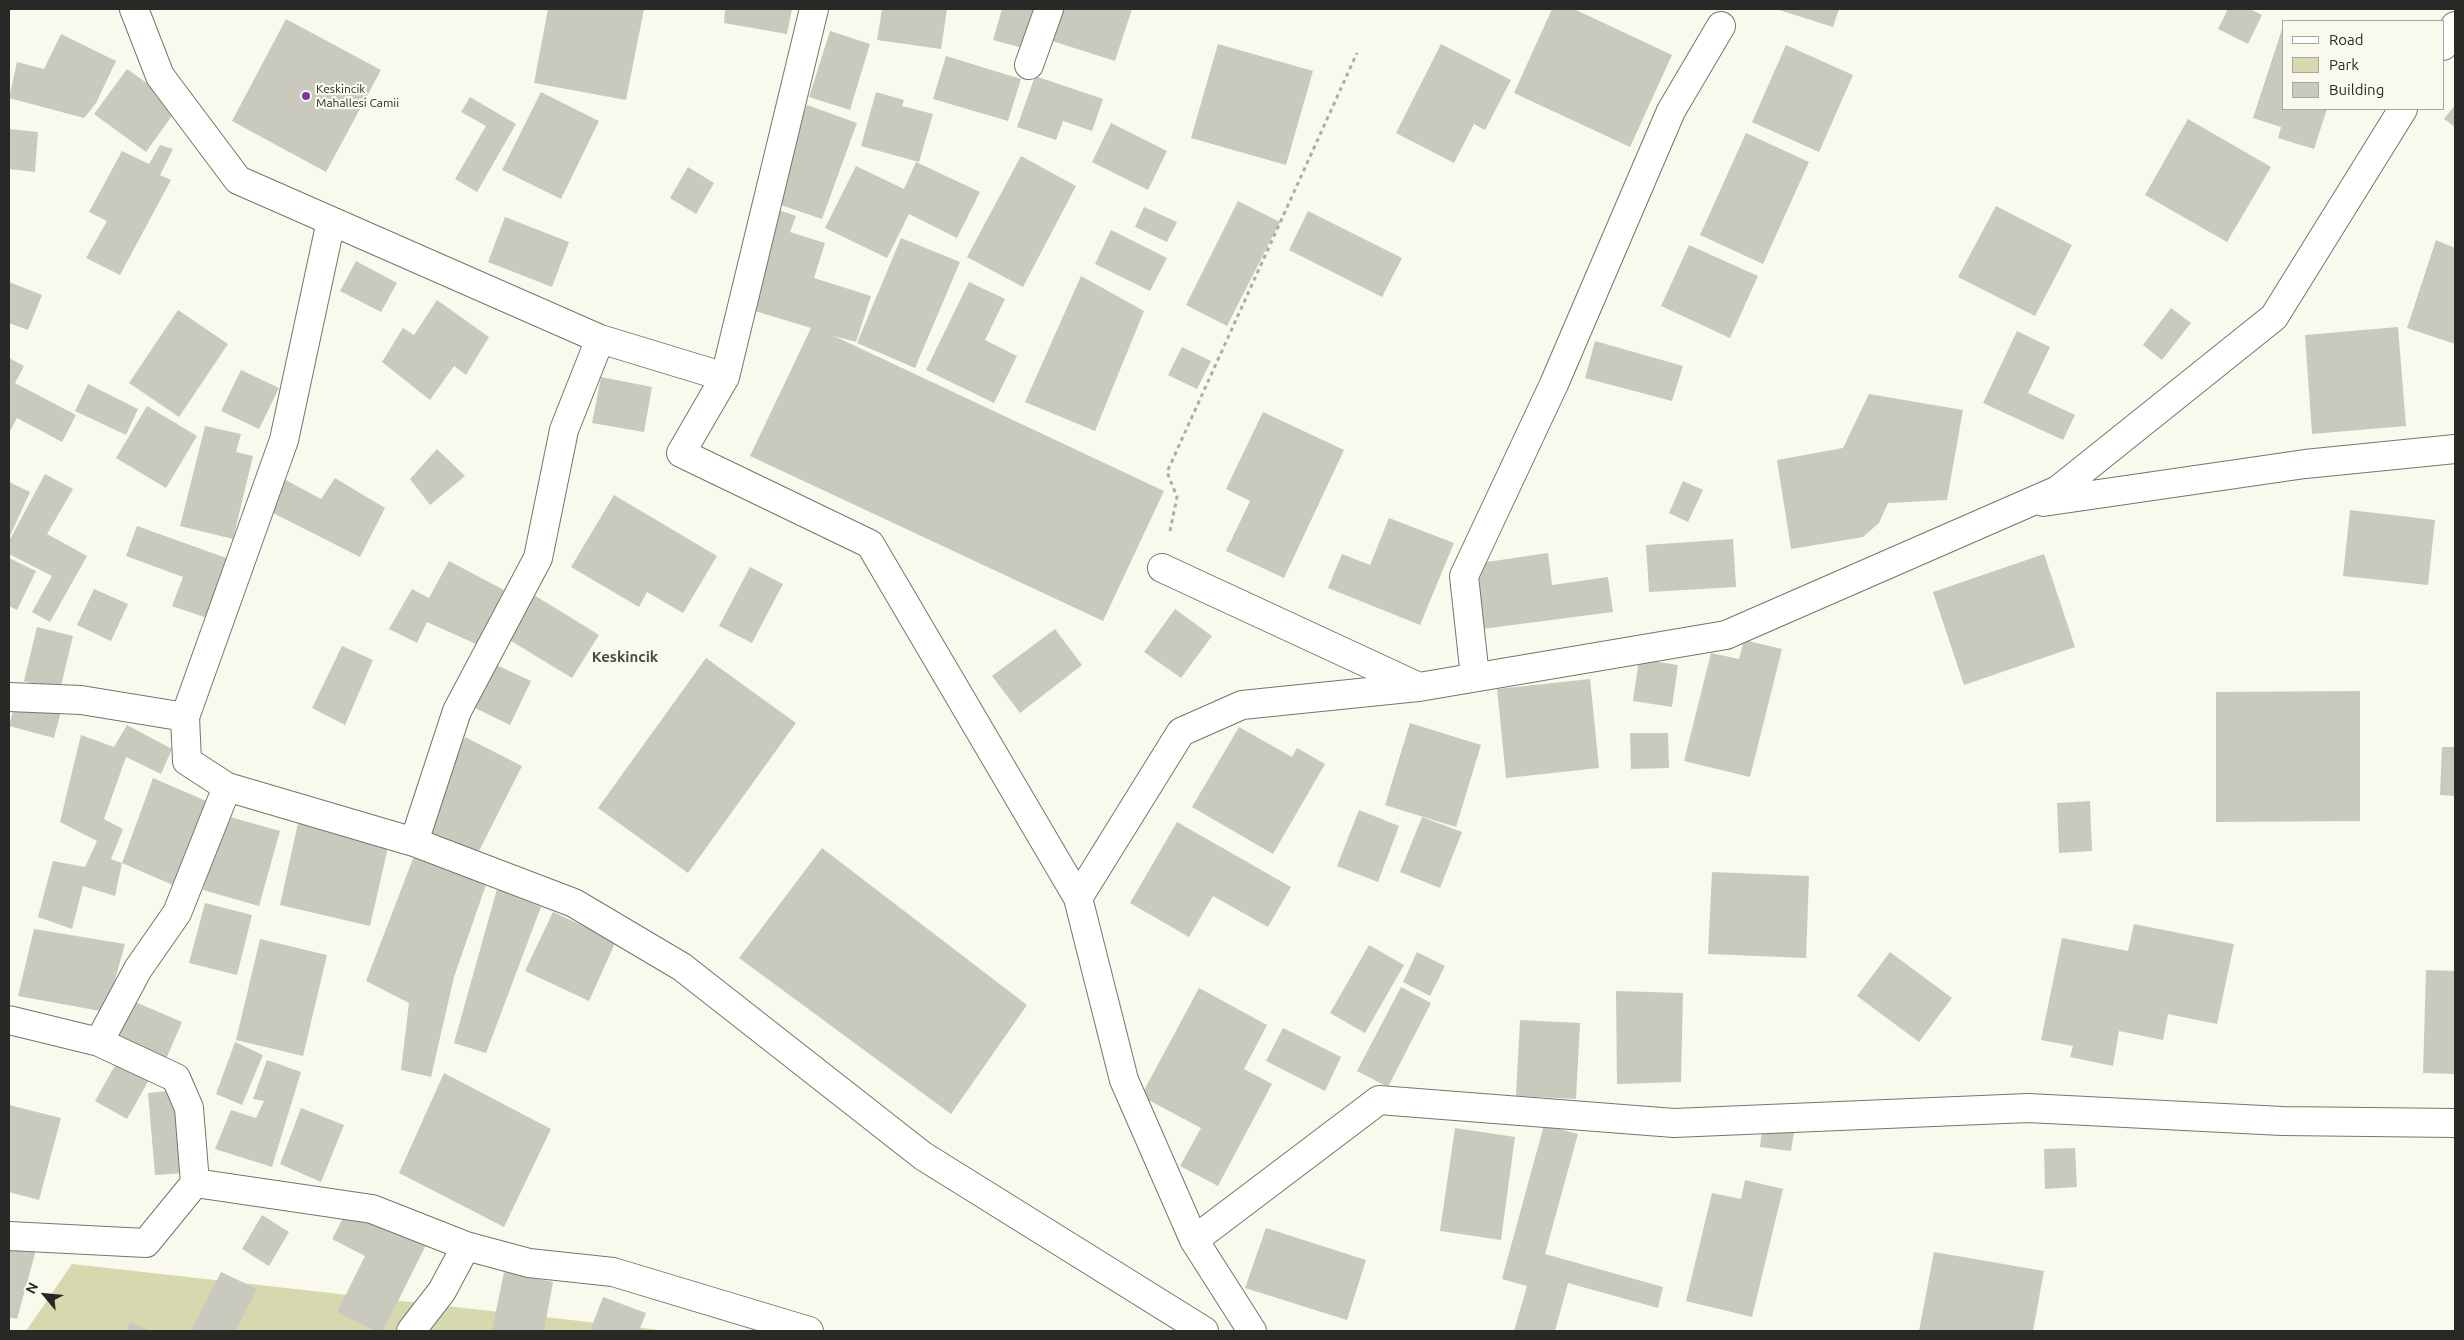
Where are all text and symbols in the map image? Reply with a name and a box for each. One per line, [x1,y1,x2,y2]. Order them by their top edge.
legend [2282,20,2444,110]
text: Road [2329,31,2364,48]
text: Park [2329,56,2359,73]
text: Building [2329,81,2384,98]
place label: Keskincik Mahallesi Camii [316,82,399,110]
marker: Keskincik Mahallesi Camii [300,90,312,102]
district label: Keskincik [592,648,658,666]
north arrow [20,1270,70,1320]
text: N [22,1280,41,1296]

